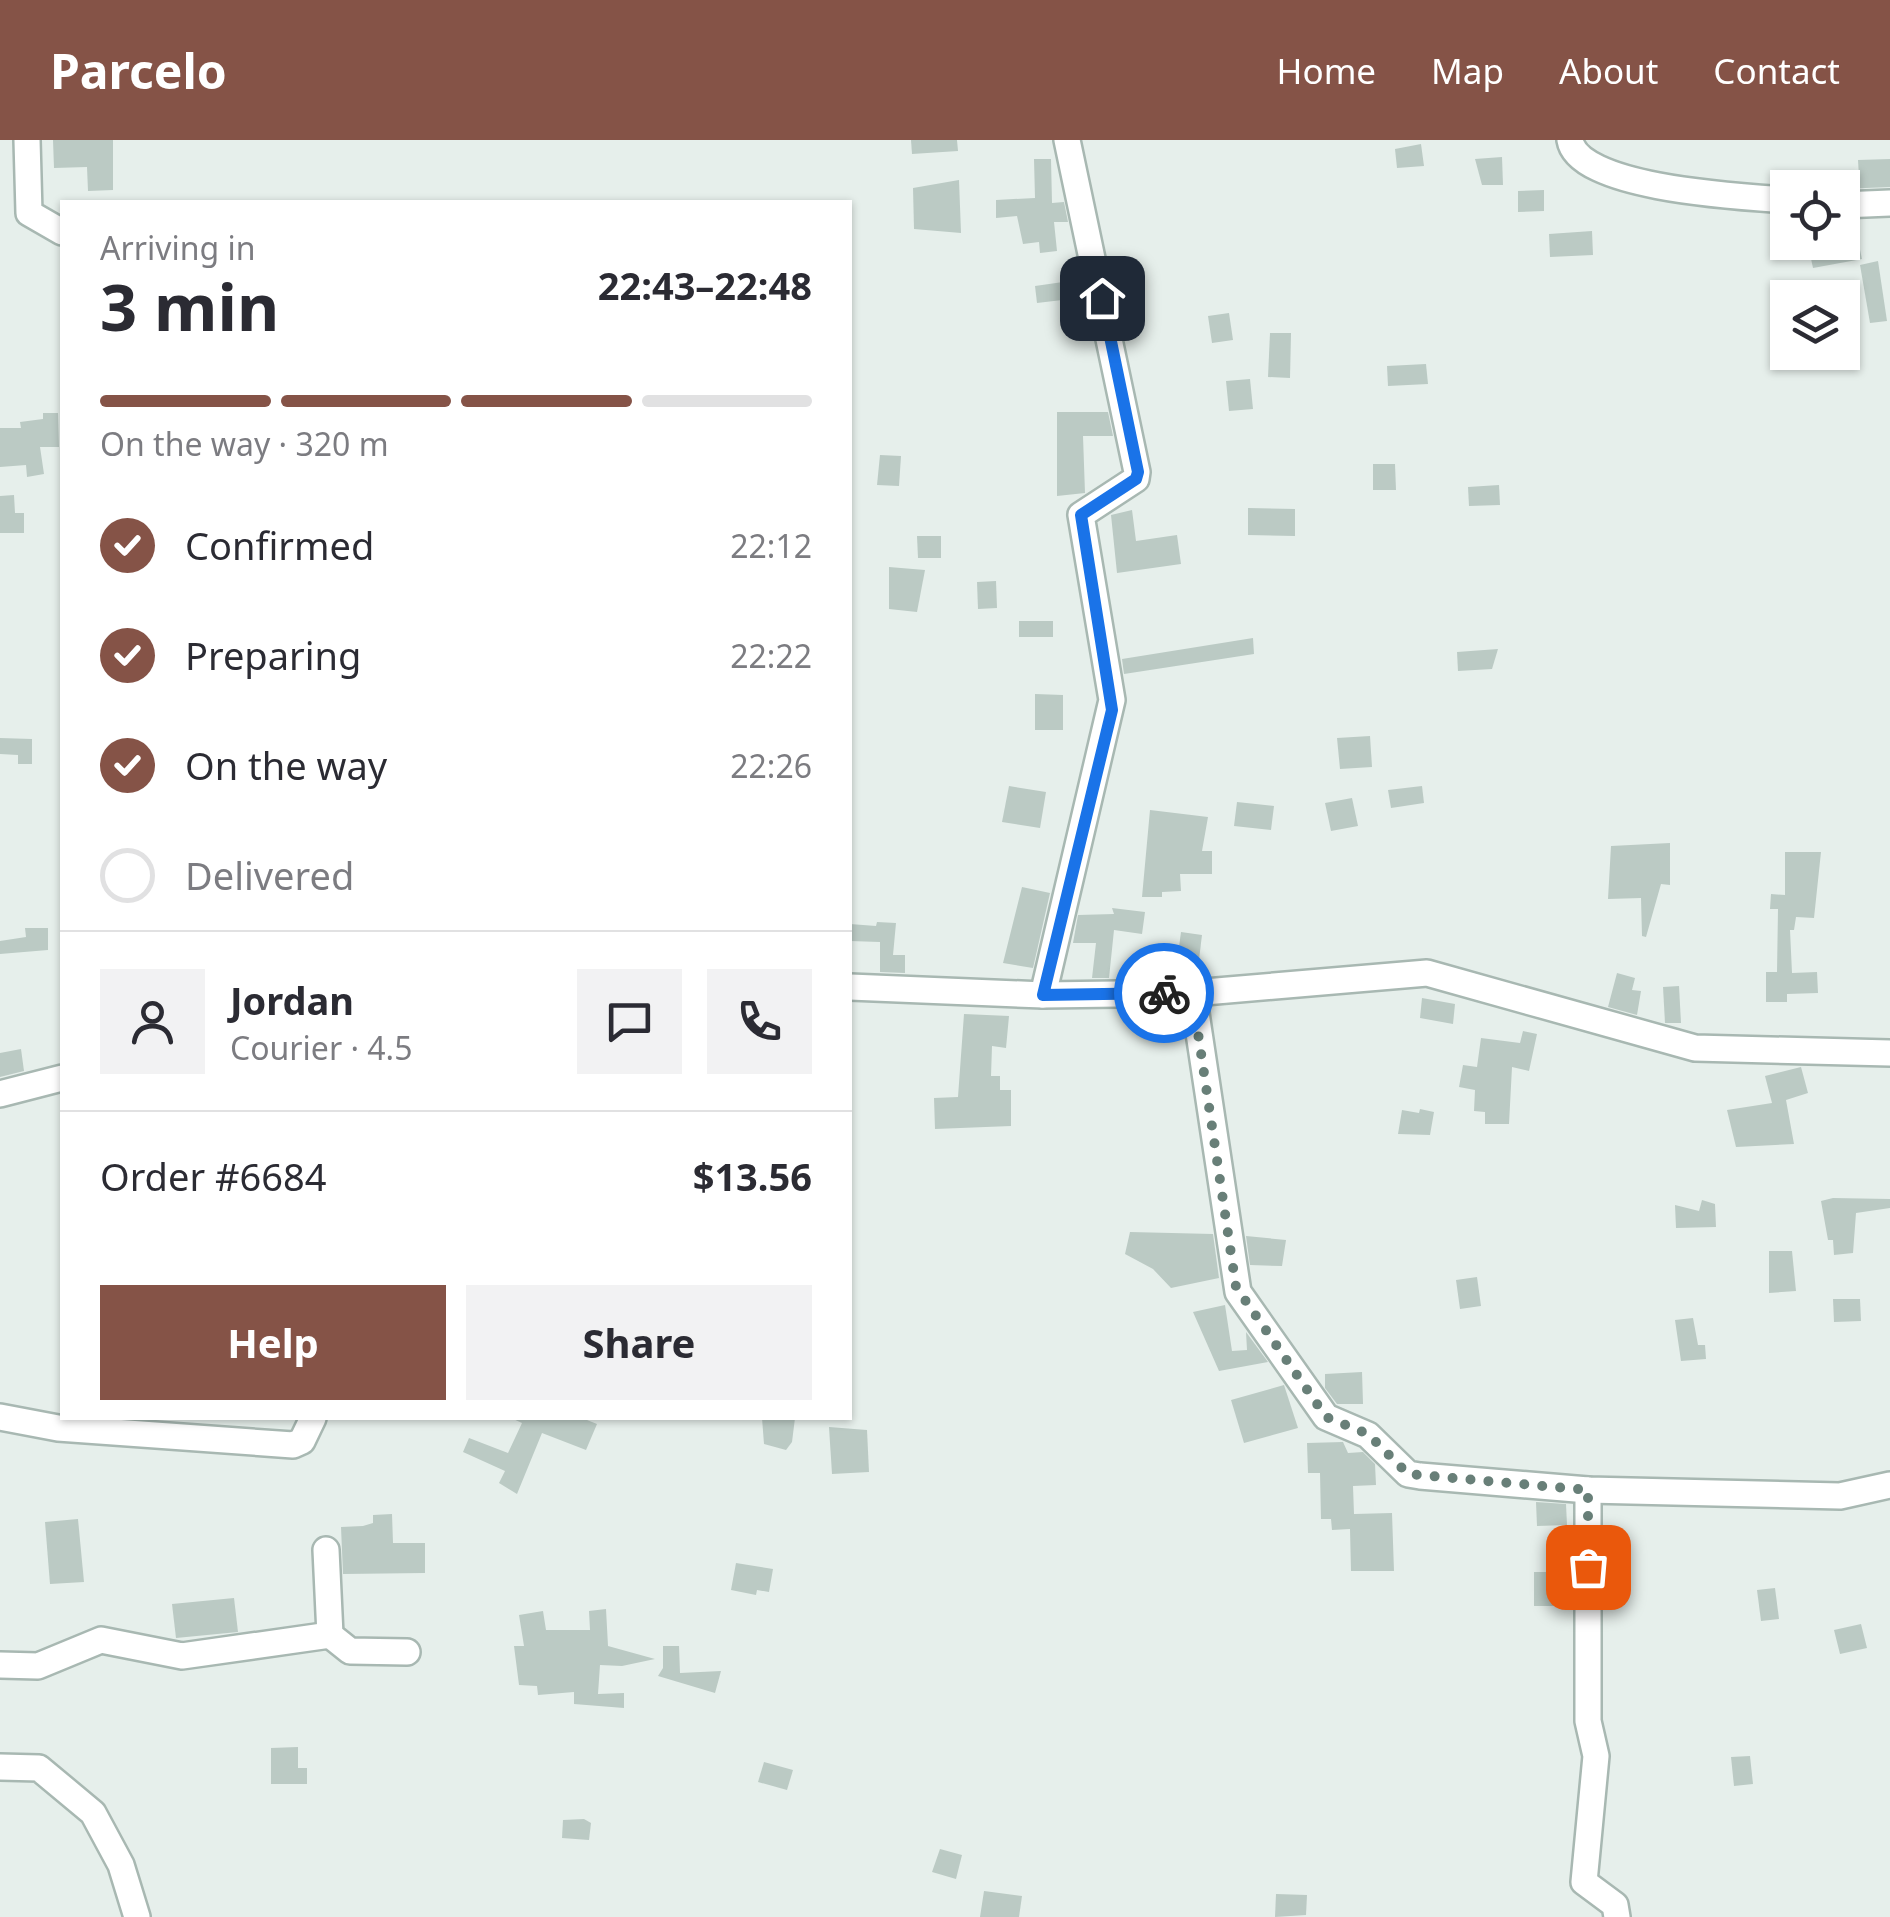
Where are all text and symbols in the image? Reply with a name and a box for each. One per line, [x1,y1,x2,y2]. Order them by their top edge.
text: Parcelo [50,38,227,103]
text: Home [1277,47,1376,94]
text: Map [1431,47,1504,94]
text: About [1559,47,1658,94]
text: Contact [1713,47,1840,94]
map controls [1770,170,1860,370]
button: locate [1770,170,1860,260]
text: Arriving in [100,226,255,269]
pin [1060,256,1145,341]
text: 22:43–22:48 [598,259,812,311]
text: 3 min [100,262,279,350]
icon: home [1075,271,1130,326]
button: layers [1770,280,1860,370]
text: On the way · 320 m [100,422,389,465]
icon: check [100,518,155,573]
text: Confirmed [185,519,374,571]
text: 22:12 [730,524,812,567]
icon: check [100,628,155,683]
text: Preparing [185,629,361,681]
text: 22:22 [730,634,812,677]
icon: check [100,738,155,793]
text: On the way [185,739,387,791]
text: 22:26 [730,744,812,787]
text: Delivered [185,849,354,901]
courier [1114,943,1214,1043]
icon: bike [1137,966,1192,1021]
button: person [100,969,205,1074]
button: chat [577,969,682,1074]
button: phone [707,969,812,1074]
text: Jordan [230,974,354,1026]
text: Courier · 4.5 [230,1026,413,1069]
text: Order #6684 [100,1150,326,1202]
text: $13.56 [693,1150,812,1202]
button: Help [100,1285,446,1400]
button: Share [466,1285,812,1400]
pin [1546,1525,1631,1610]
icon: bag [1561,1540,1616,1595]

